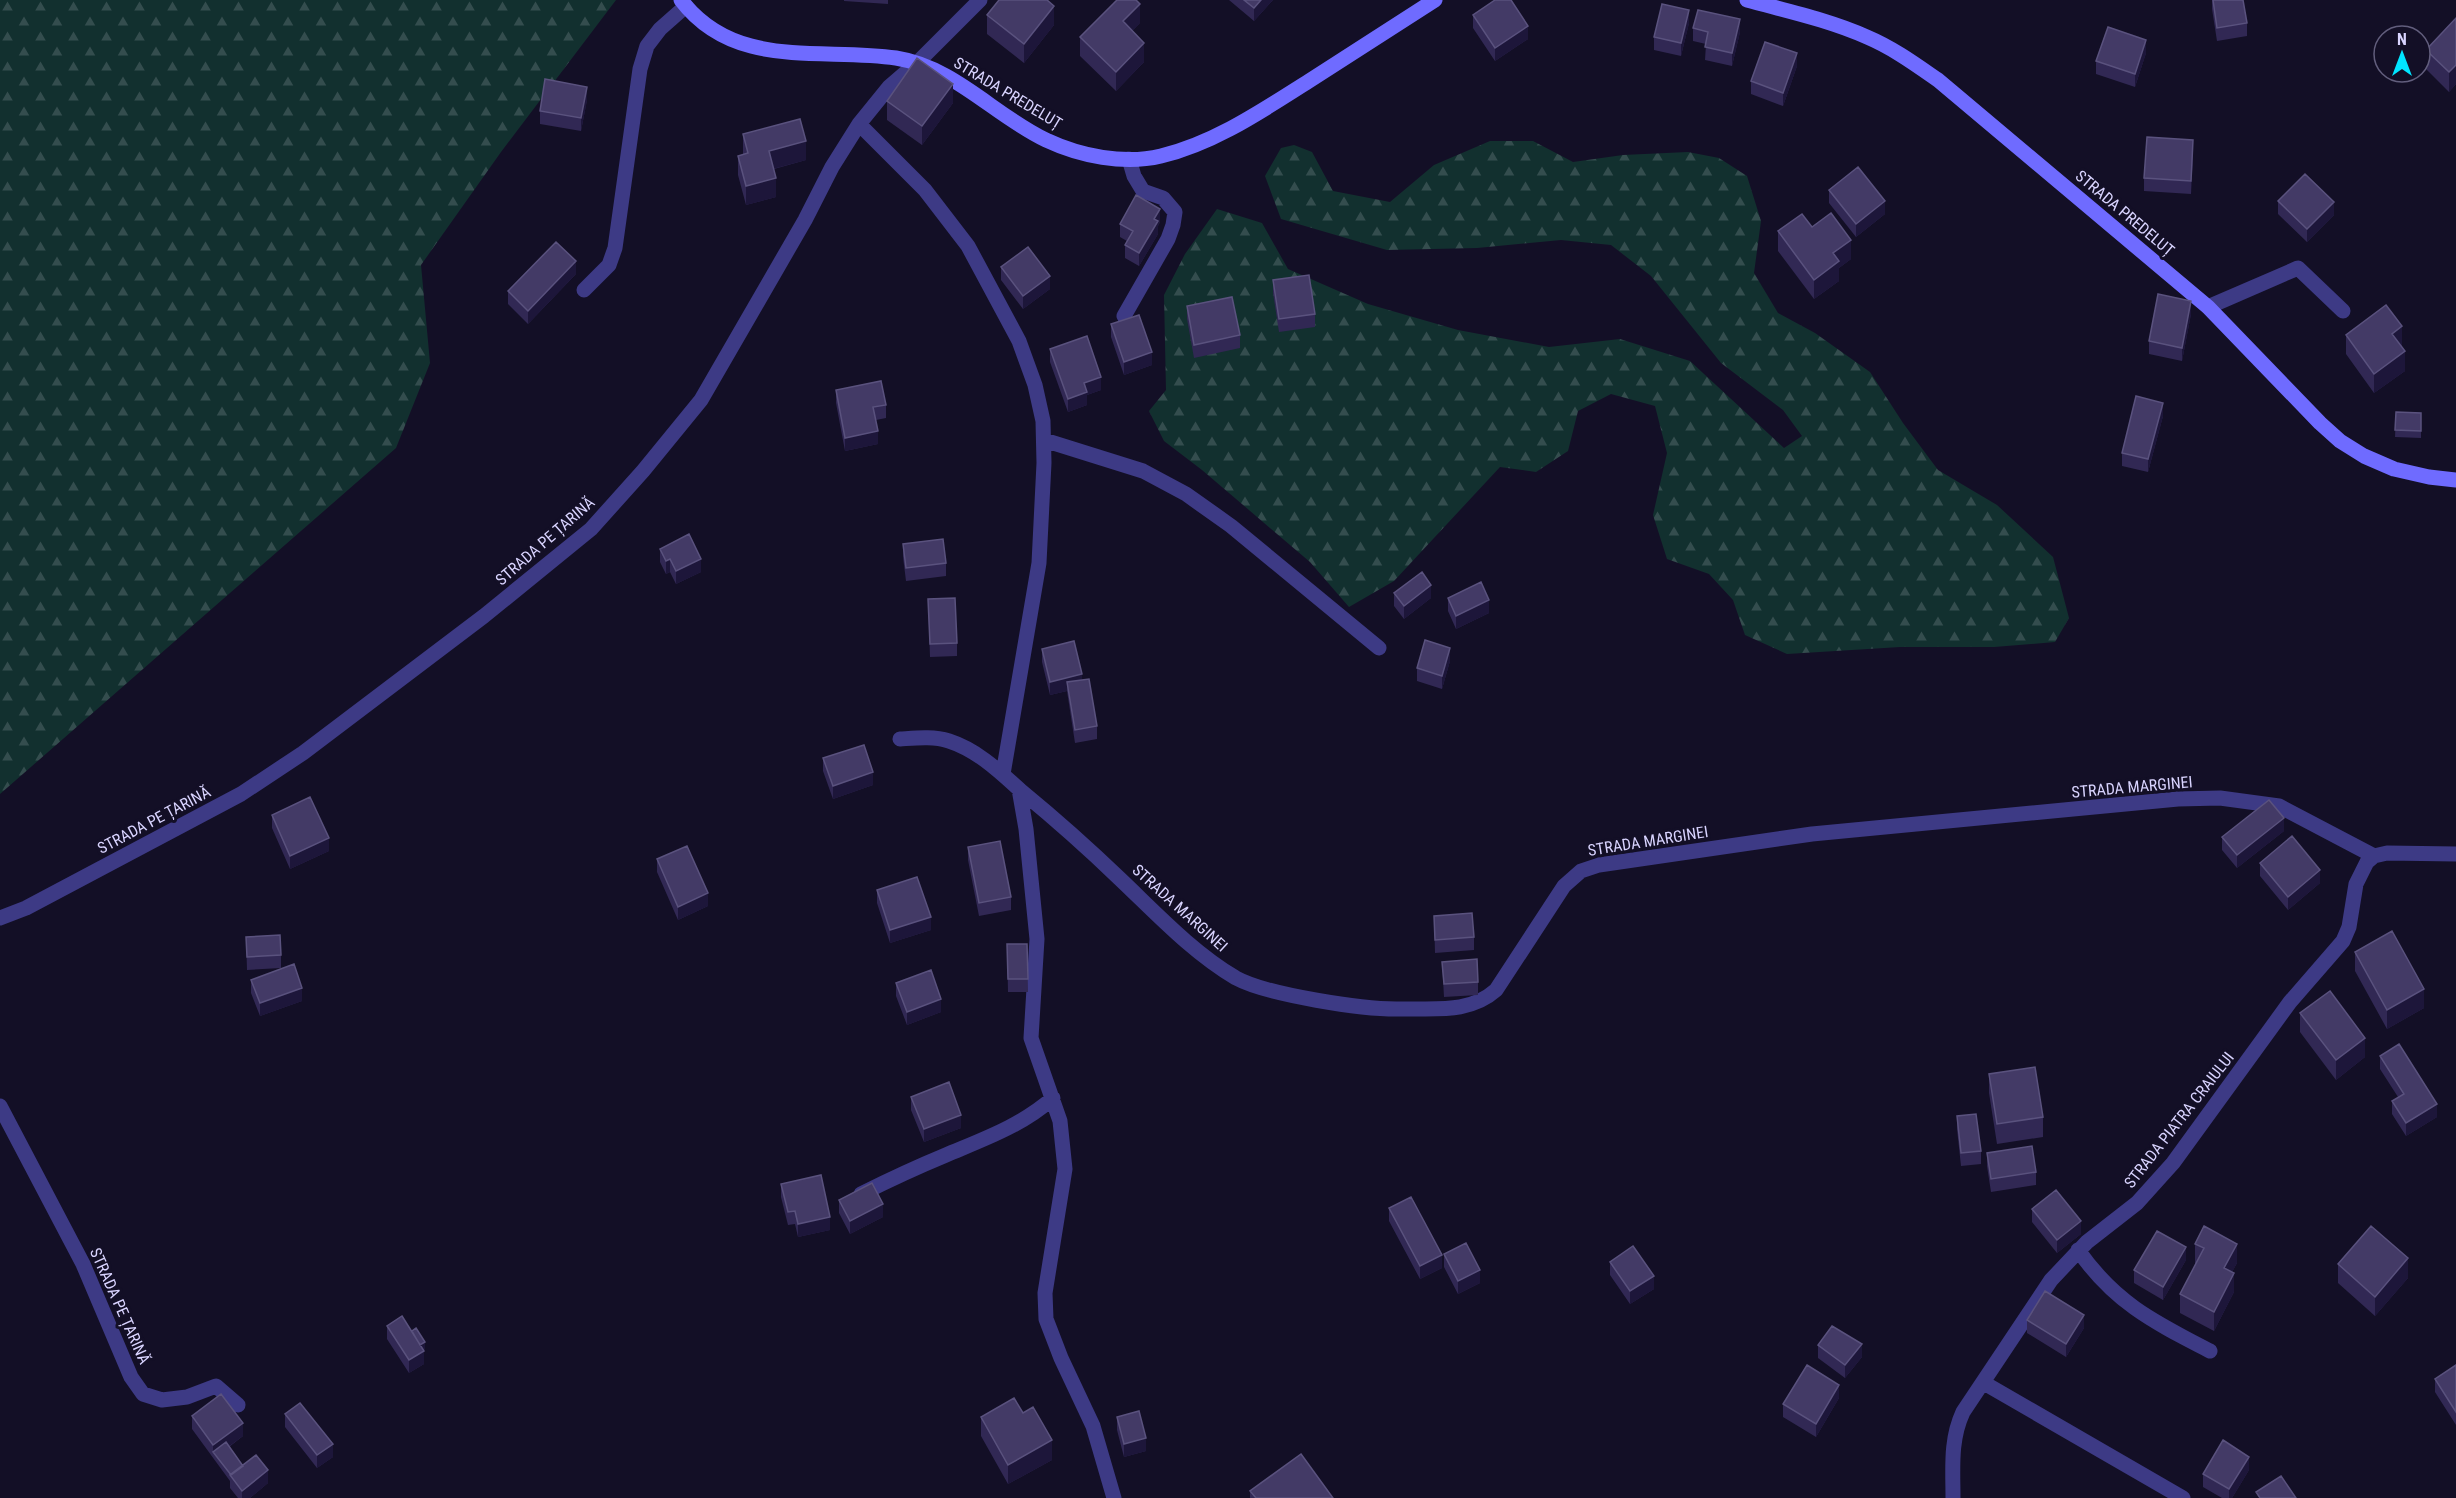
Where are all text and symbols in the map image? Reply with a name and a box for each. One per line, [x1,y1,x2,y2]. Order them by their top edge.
north arrow [2372,24,2432,84]
text: N [2397,30,2407,49]
street label: STRADA PREDELUȚ [950,53,1066,134]
street label: STRADA PREDELUȚ [2071,166,2178,261]
street label: STRADA PE ȚARINĂ [492,493,599,590]
street label: STRADA MARGINEI [2071,772,2193,802]
street label: STRADA PE ȚARINĂ [94,782,214,859]
street label: STRADA MARGINEI [1587,822,1709,860]
street label: STRADA MARGINEI [1129,860,1231,956]
street label: STRADA PIATRA CRAIULUI [2120,1048,2238,1192]
street label: STRADA PE ȚARINĂ [85,1245,154,1367]

